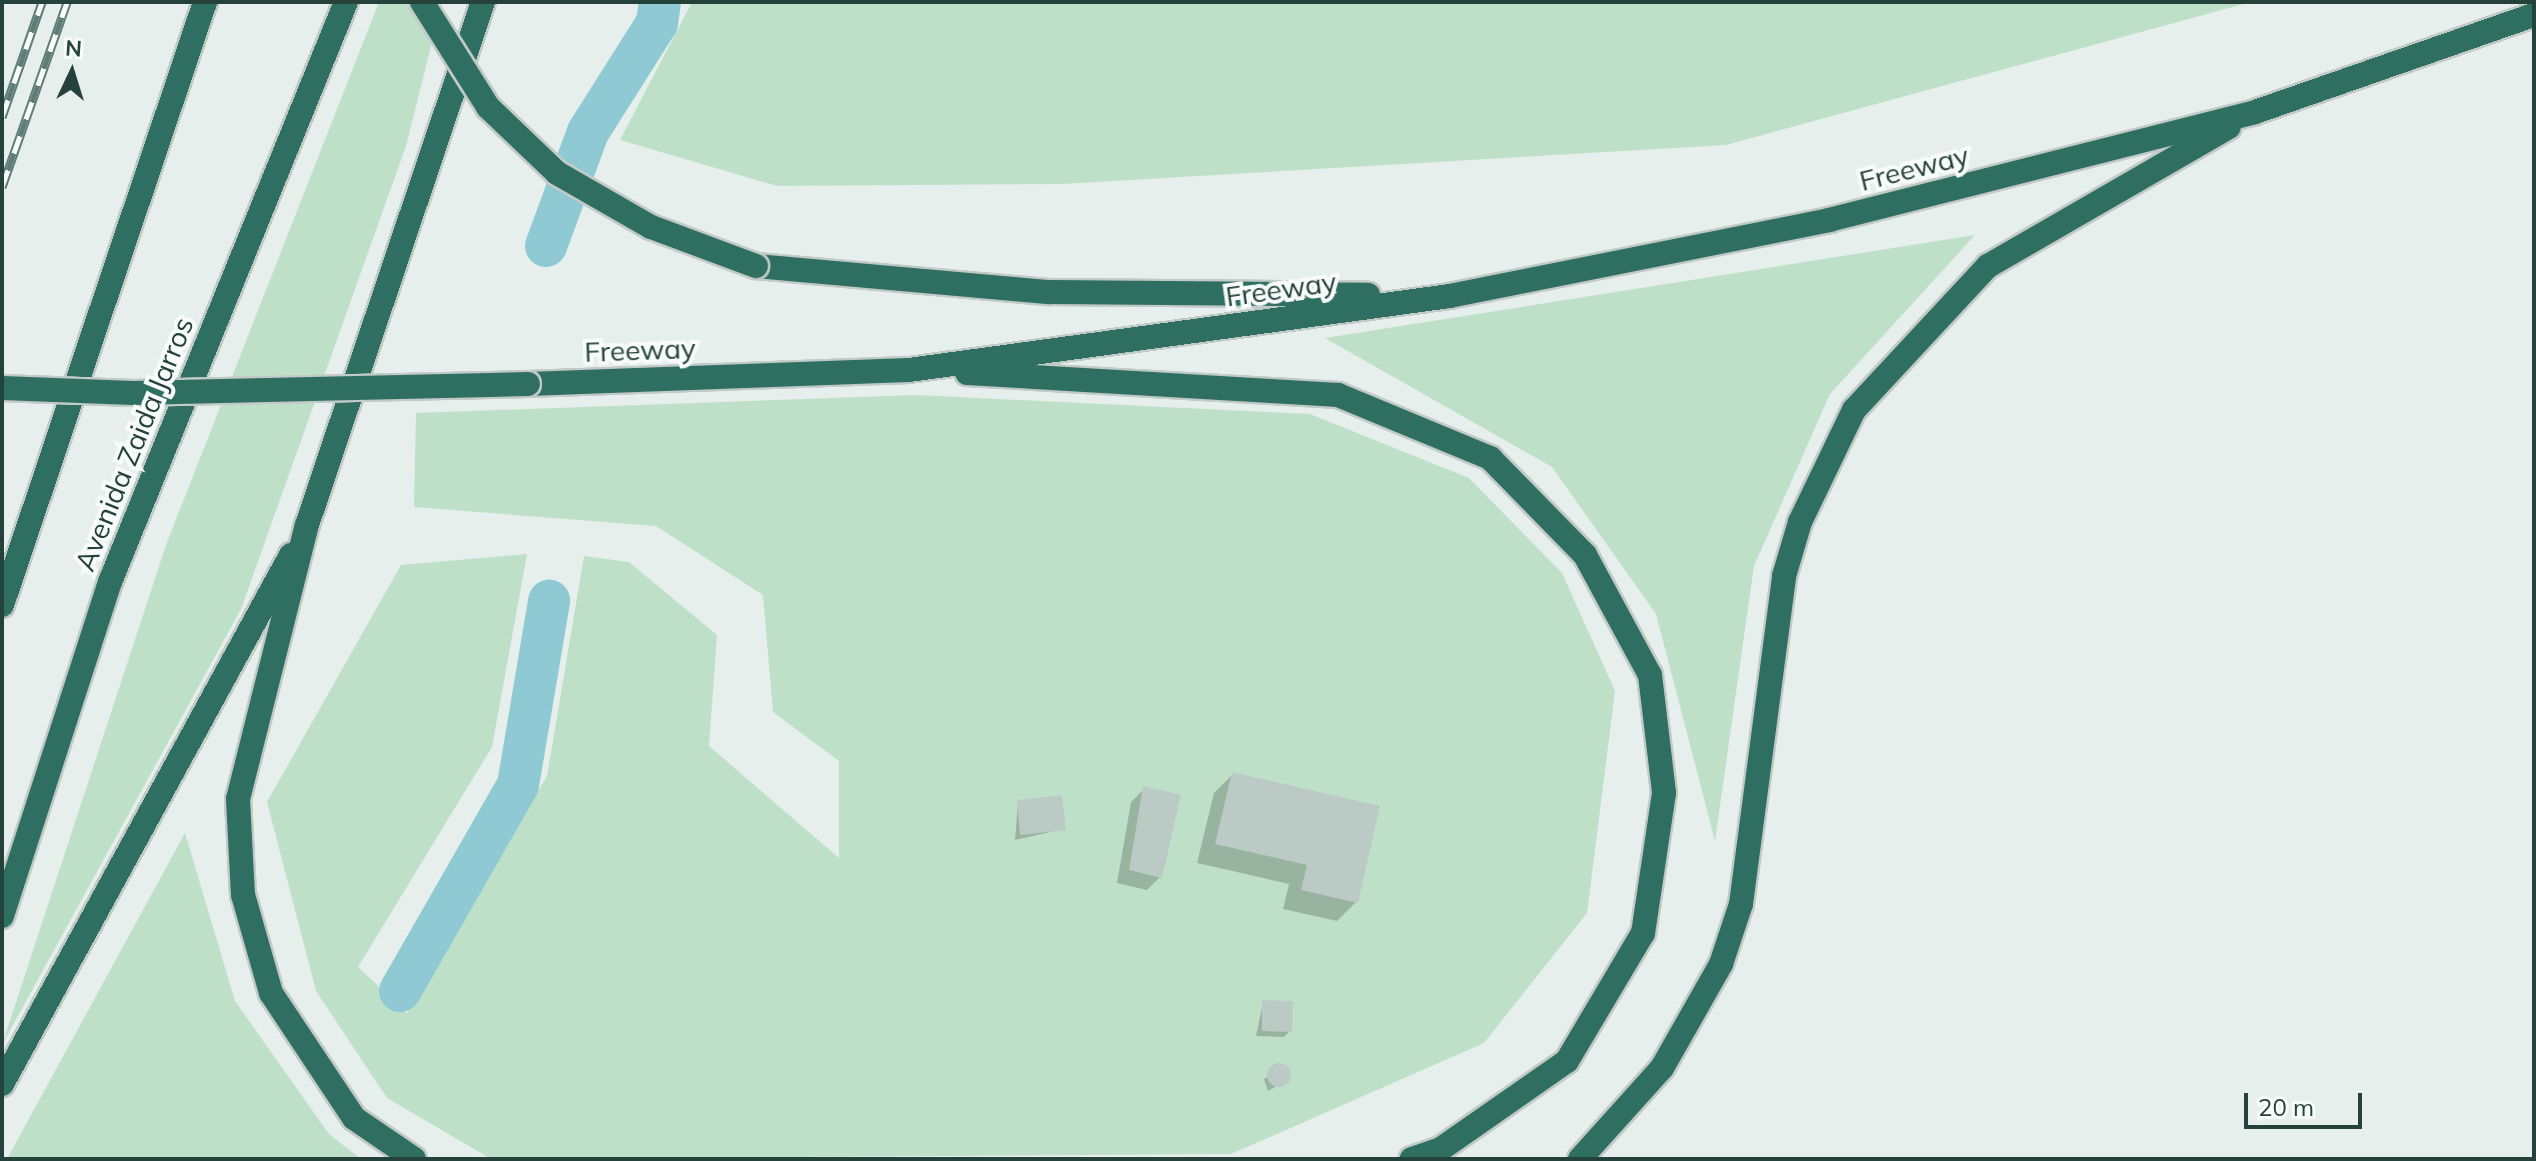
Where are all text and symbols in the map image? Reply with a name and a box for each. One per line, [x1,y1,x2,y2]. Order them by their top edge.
north arrow [32,32,112,112]
text: N [64,34,83,63]
street label: Freeway [1856,138,1972,198]
street label: Freeway [1224,265,1338,313]
street label: Avenida Zaida Jarros [68,312,200,576]
street label: Freeway [584,331,696,369]
scale bar [2248,1077,2366,1127]
text: 20 m [2258,1092,2314,1122]

